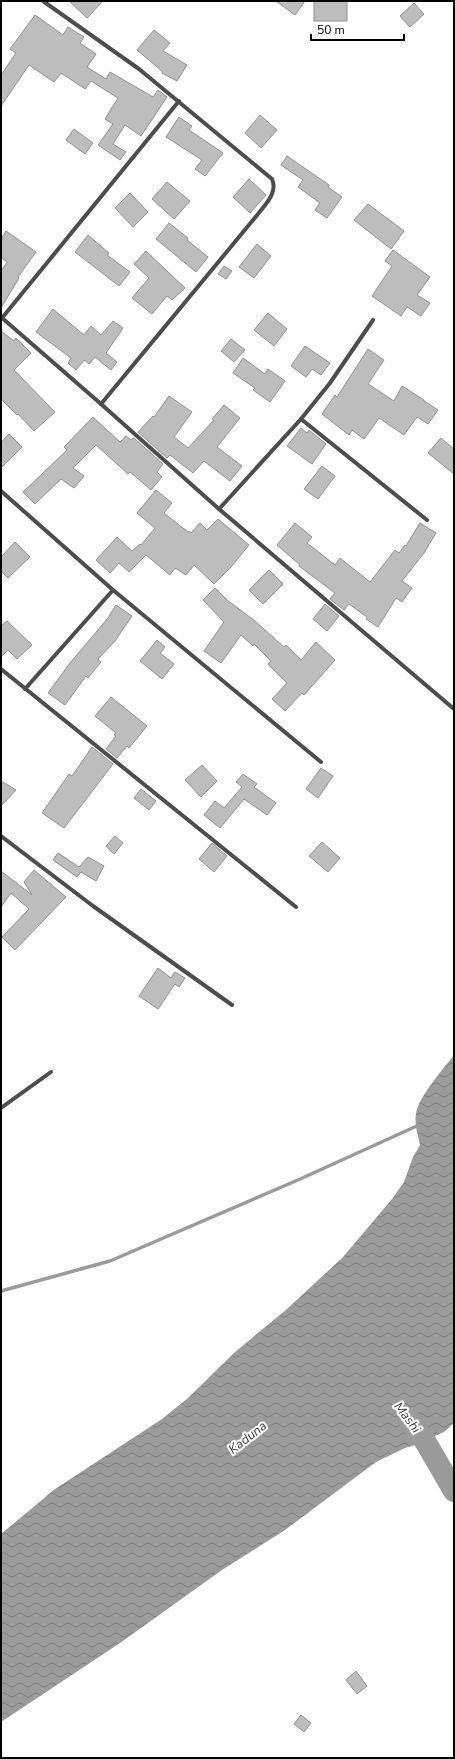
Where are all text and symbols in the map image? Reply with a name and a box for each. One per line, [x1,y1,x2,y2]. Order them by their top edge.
scale bar [311,16,404,42]
text: 50 m [317,22,345,38]
water label: Mashi [390,1398,425,1438]
water label: Kaduna [225,1417,271,1458]

